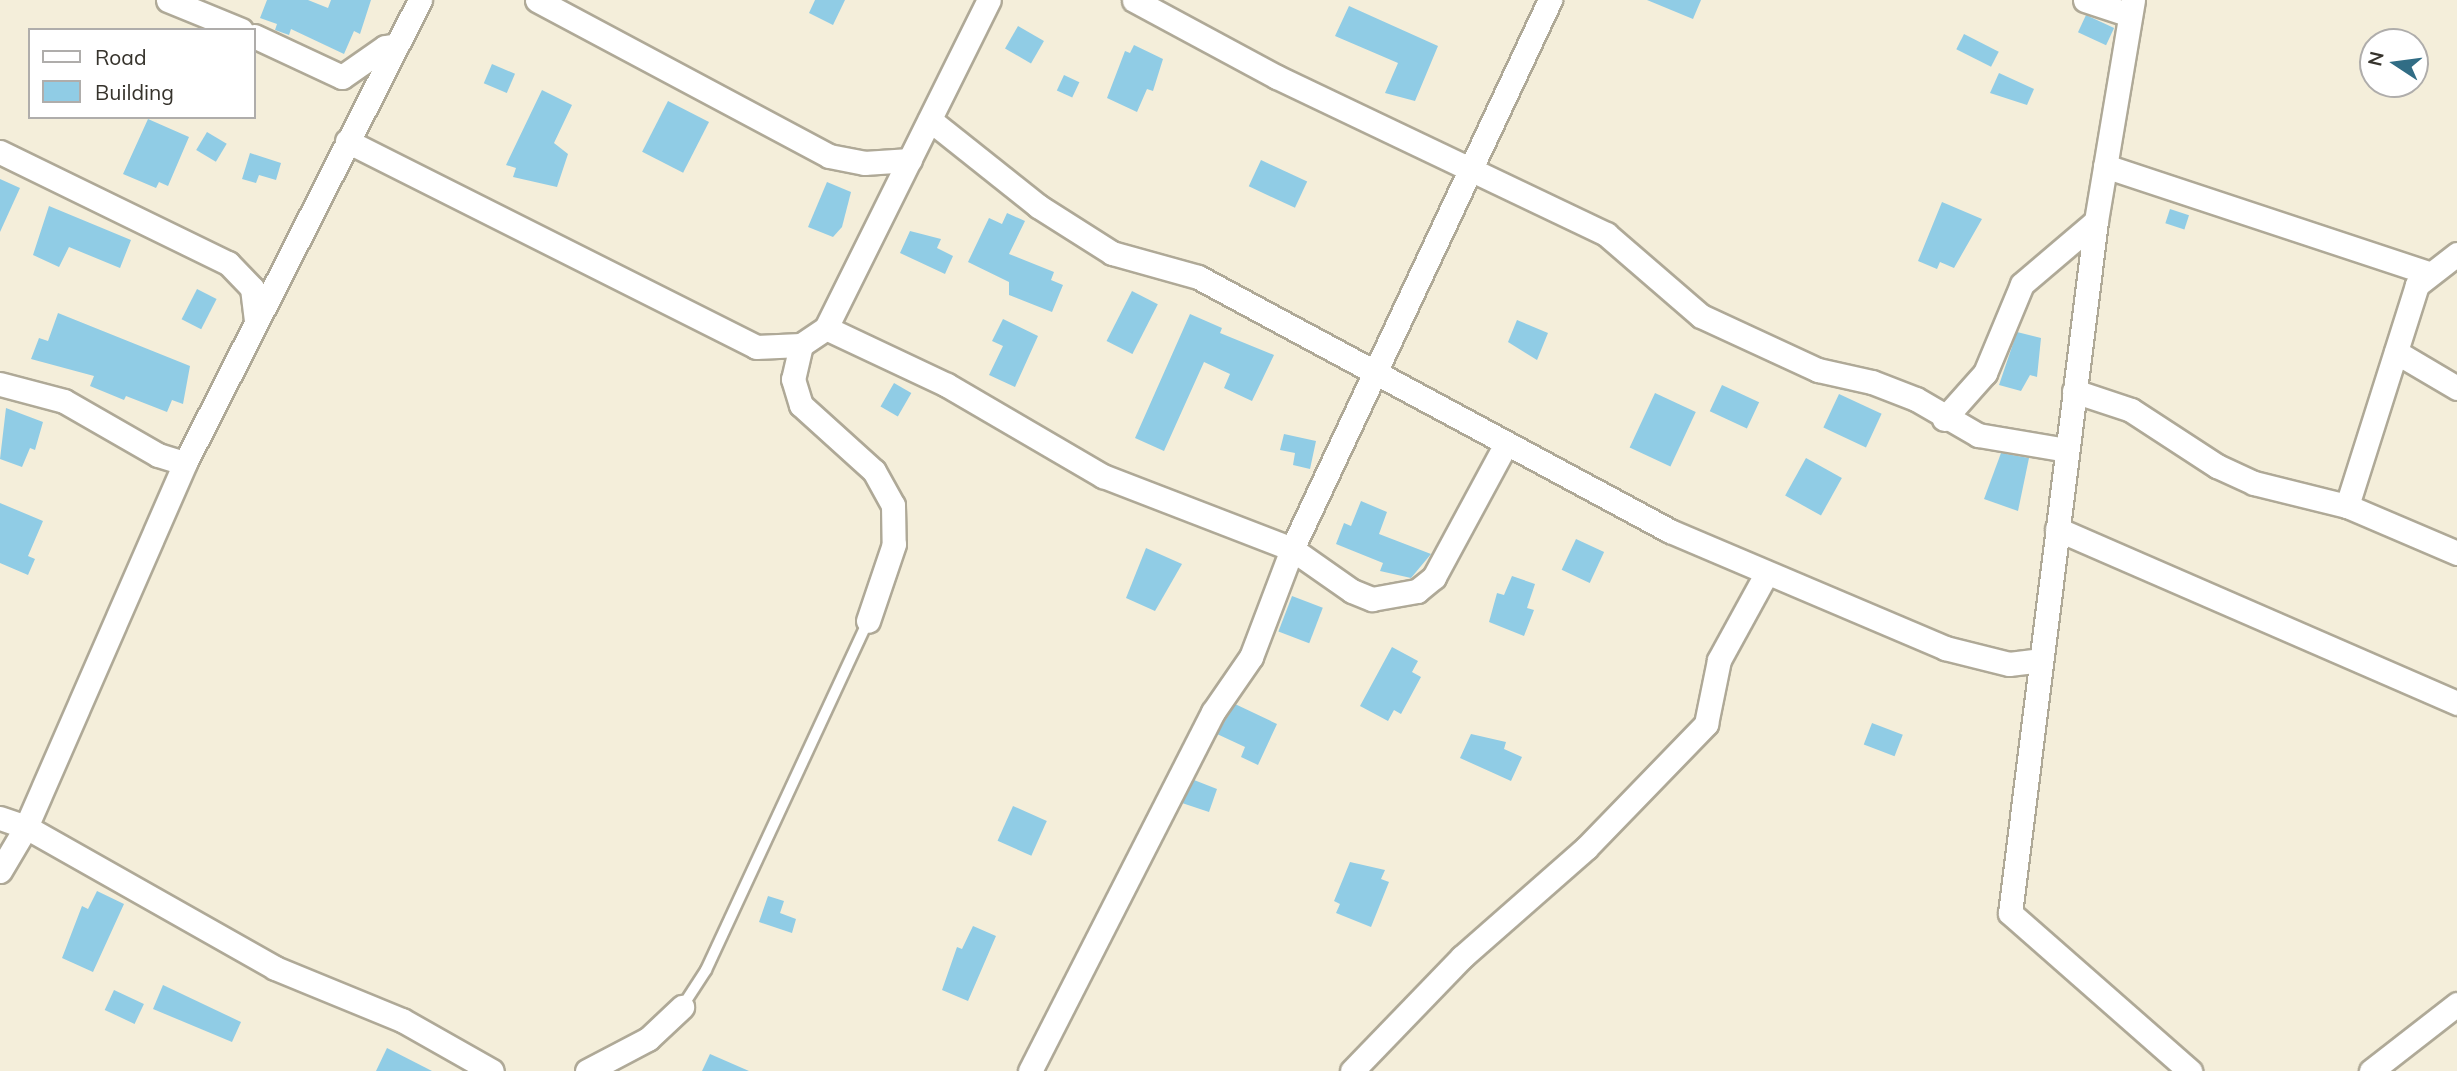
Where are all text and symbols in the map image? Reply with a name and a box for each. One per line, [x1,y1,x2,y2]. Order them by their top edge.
legend [28,28,256,119]
north arrow [2359,28,2429,98]
text: Road [95,44,146,70]
text: N [2362,49,2389,68]
text: Building [95,79,174,105]

